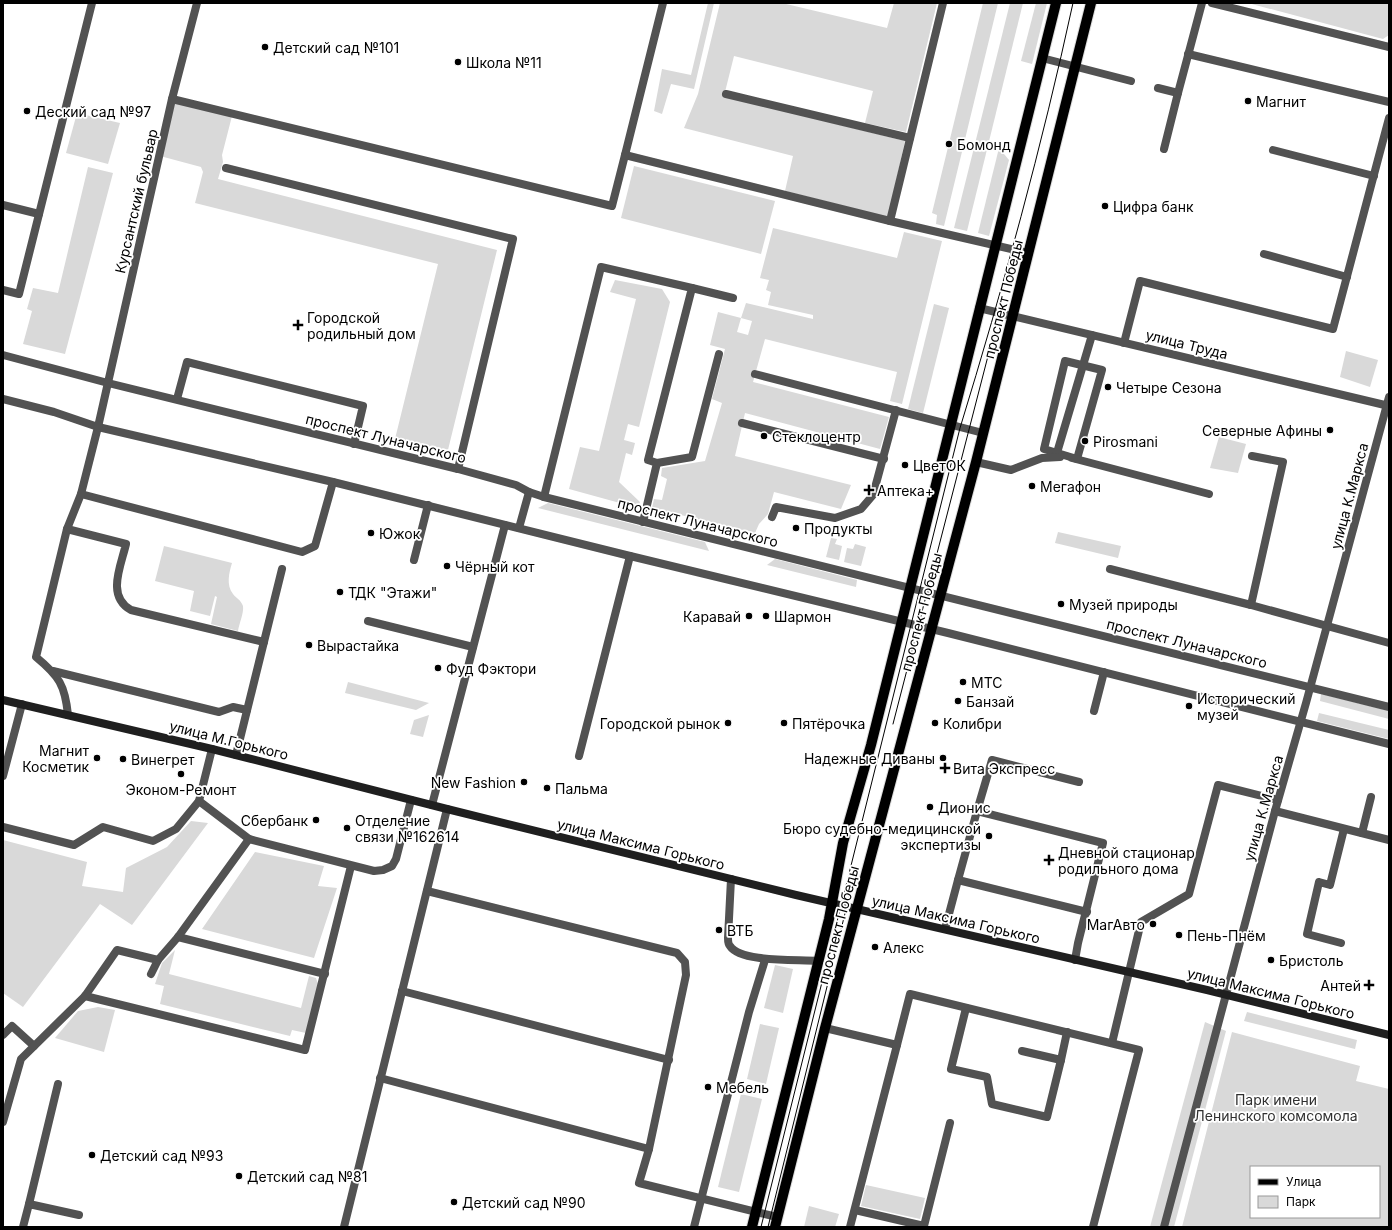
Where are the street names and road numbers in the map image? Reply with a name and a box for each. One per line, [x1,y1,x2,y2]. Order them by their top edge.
street label: Курсантский бульвар [111,127,161,275]
street label: проспект Победы [980,238,1026,360]
street label: улица Труда [1144,326,1230,362]
street label: проспект Луначарского [304,410,468,466]
street label: улица К.Маркса [1327,441,1371,551]
street label: проспект Луначарского [616,494,780,550]
street label: проспект Победы [897,551,945,673]
street label: проспект Луначарского [1105,615,1269,671]
street label: улица М.Горького [168,717,290,763]
street label: улица К.Маркса [1240,753,1286,863]
street label: улица Максима Горького [555,815,727,873]
street label: проспект Победы [814,864,862,986]
street label: улица Максима Горького [870,891,1042,947]
street label: улица Максима Горького [1185,964,1357,1022]

